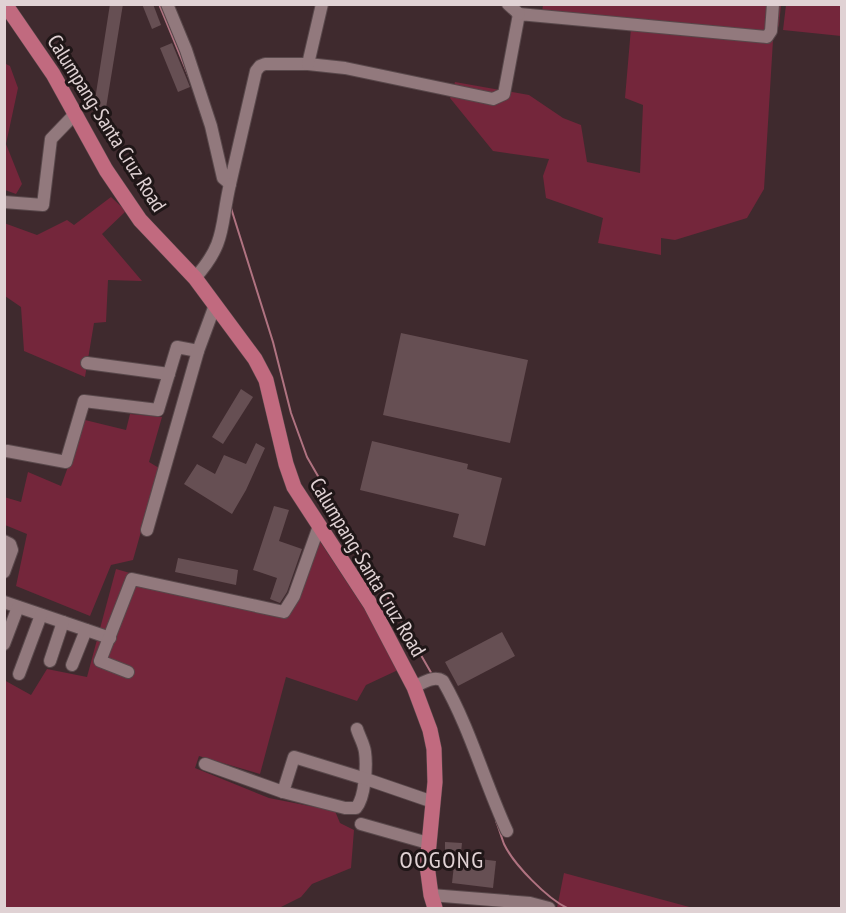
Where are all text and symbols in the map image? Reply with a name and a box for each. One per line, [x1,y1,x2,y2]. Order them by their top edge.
street label: Calumpang-Santa Cruz Road [41,29,173,217]
street label: Calumpang-Santa Cruz Road [304,473,432,661]
district label: OOGONG [399,844,485,875]

